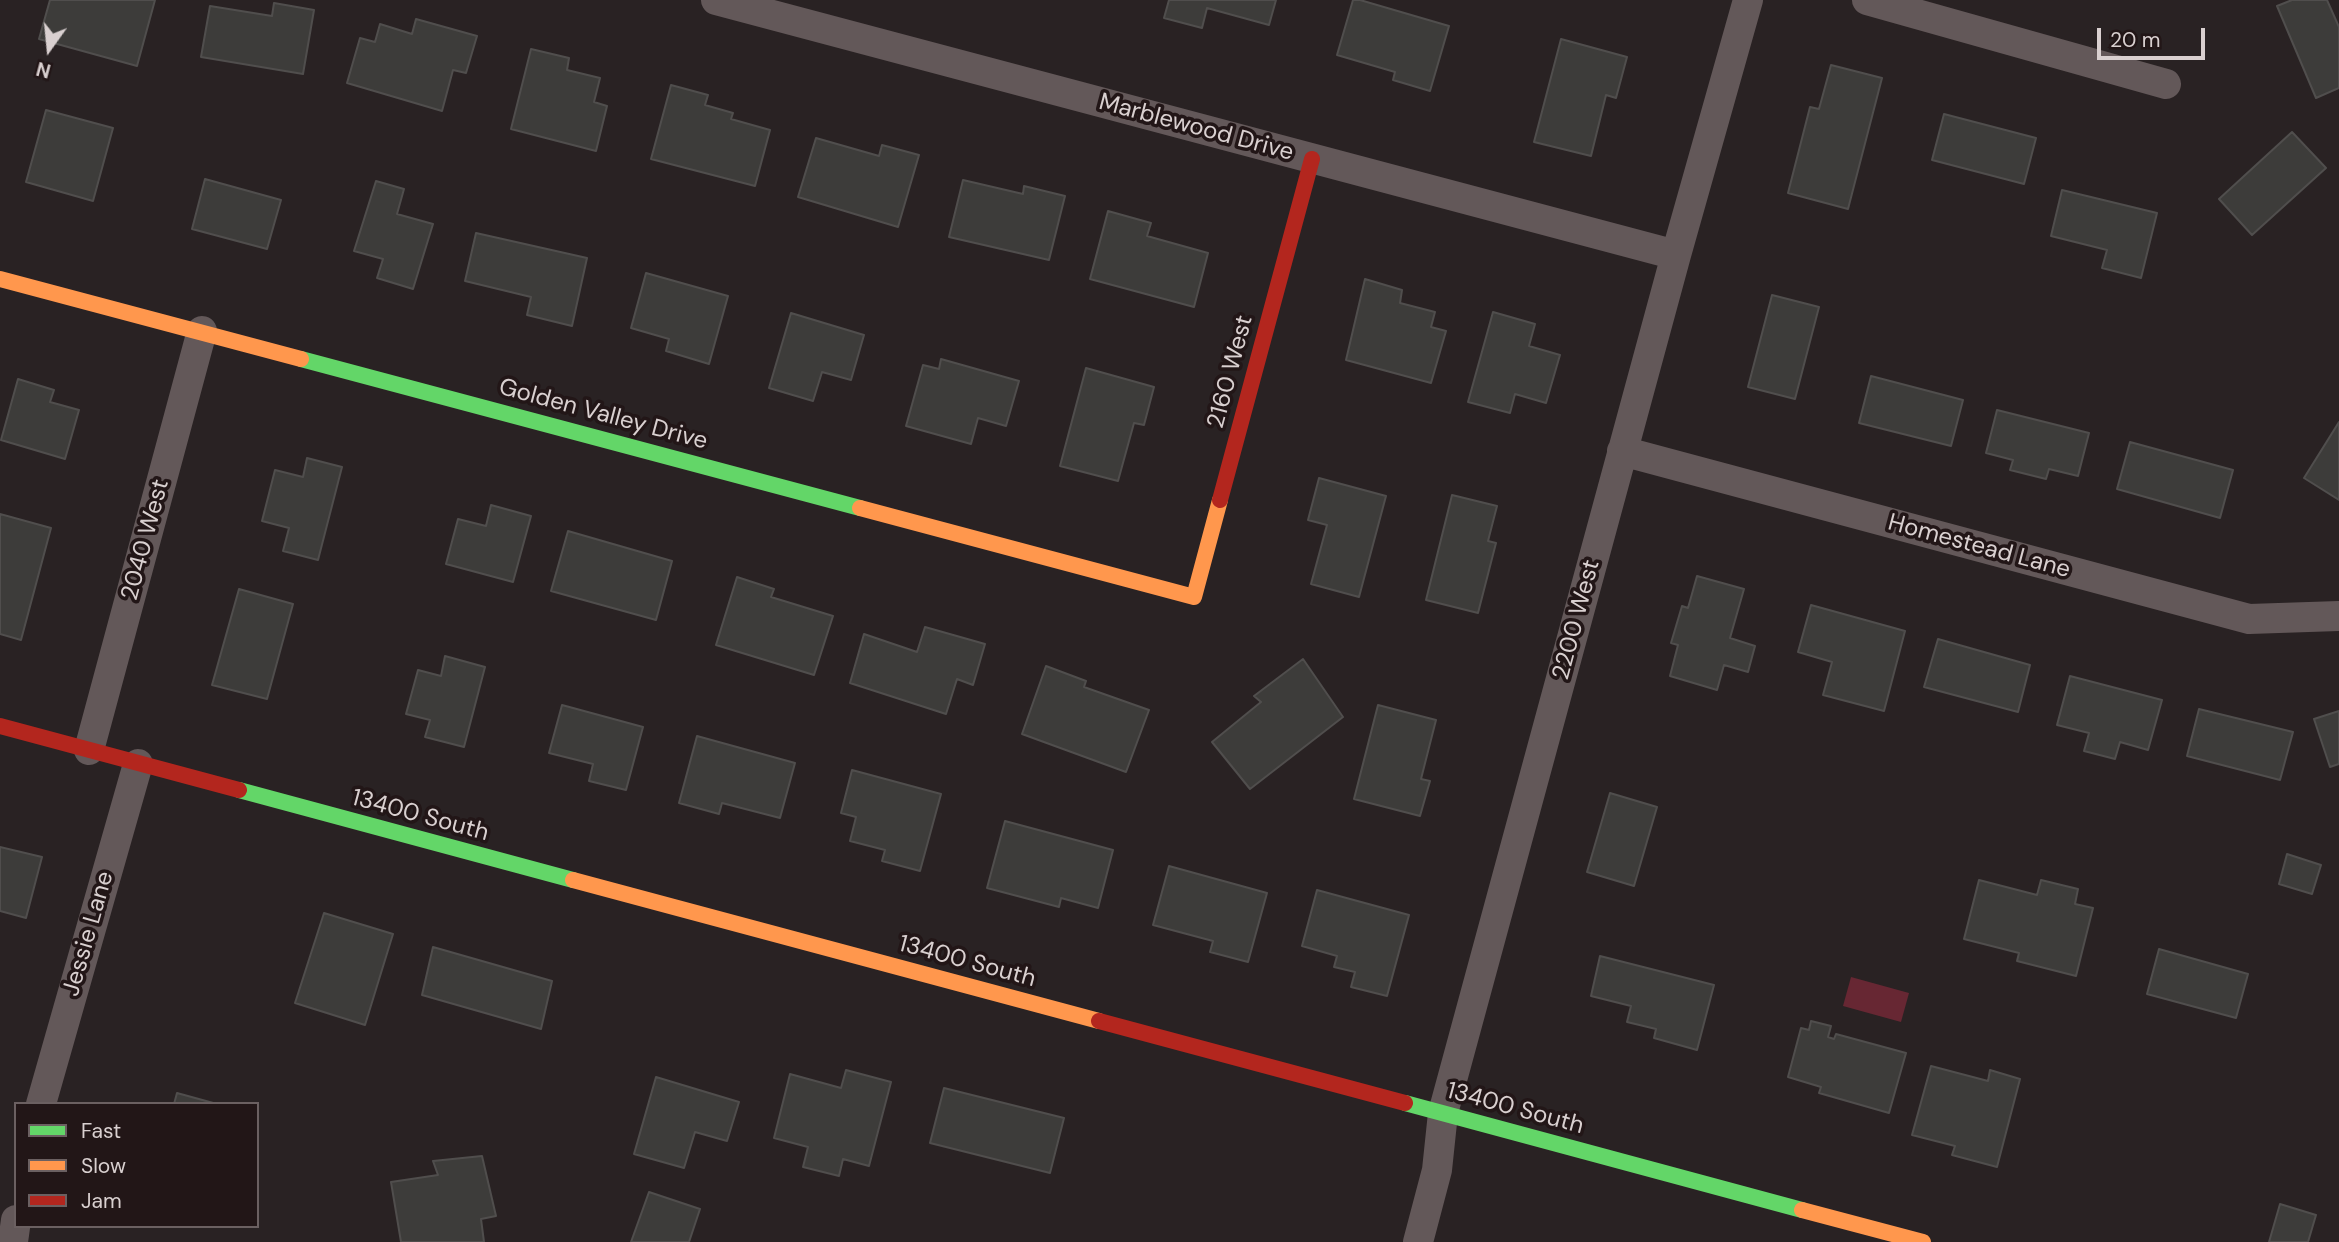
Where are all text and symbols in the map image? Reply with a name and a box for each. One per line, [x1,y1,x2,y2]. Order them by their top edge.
north arrow [14,14,84,84]
scale bar [2101,14,2210,58]
text: 20 m [2110,26,2161,54]
text: N [34,56,53,84]
street label: Marblewood Drive [1096,88,1296,168]
street label: 2160 West [1202,312,1260,432]
street label: Golden Valley Drive [496,373,710,457]
street label: 2040 West [116,476,176,604]
street label: Homestead Lane [1885,509,2073,585]
street label: 2200 West [1547,557,1607,683]
street label: 13400 South [348,784,492,848]
street label: Jessie Lane [57,868,121,1000]
street label: 13400 South [895,930,1039,994]
street label: 13400 South [1443,1077,1587,1141]
legend [14,1102,259,1228]
text: Fast [81,1117,121,1145]
text: Slow [81,1152,126,1180]
text: Jam [81,1187,122,1215]

